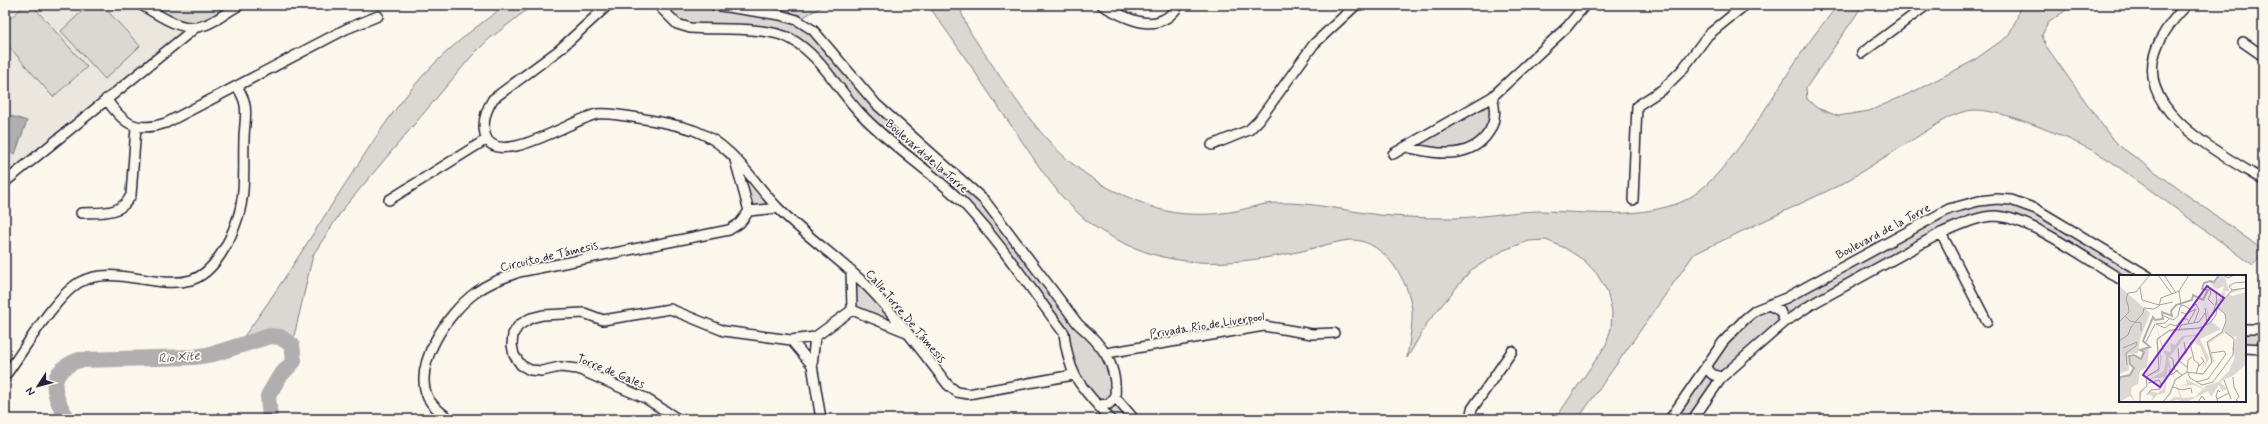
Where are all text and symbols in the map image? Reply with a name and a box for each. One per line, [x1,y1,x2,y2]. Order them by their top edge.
street label: Boulevard de la Torre [882,116,971,197]
street label: Boulevard de la Torre [1833,200,1934,264]
street label: Circuito de Támesis [499,238,600,276]
street label: Calle Torre De Támesis [861,267,949,367]
inset map [2119,275,2246,402]
street label: Privada Río de Liverpool [1149,309,1266,343]
water label: Rio Xite [158,347,201,368]
street label: Torre de Gales [574,351,648,393]
north arrow [18,366,58,406]
text: N [23,384,39,398]

